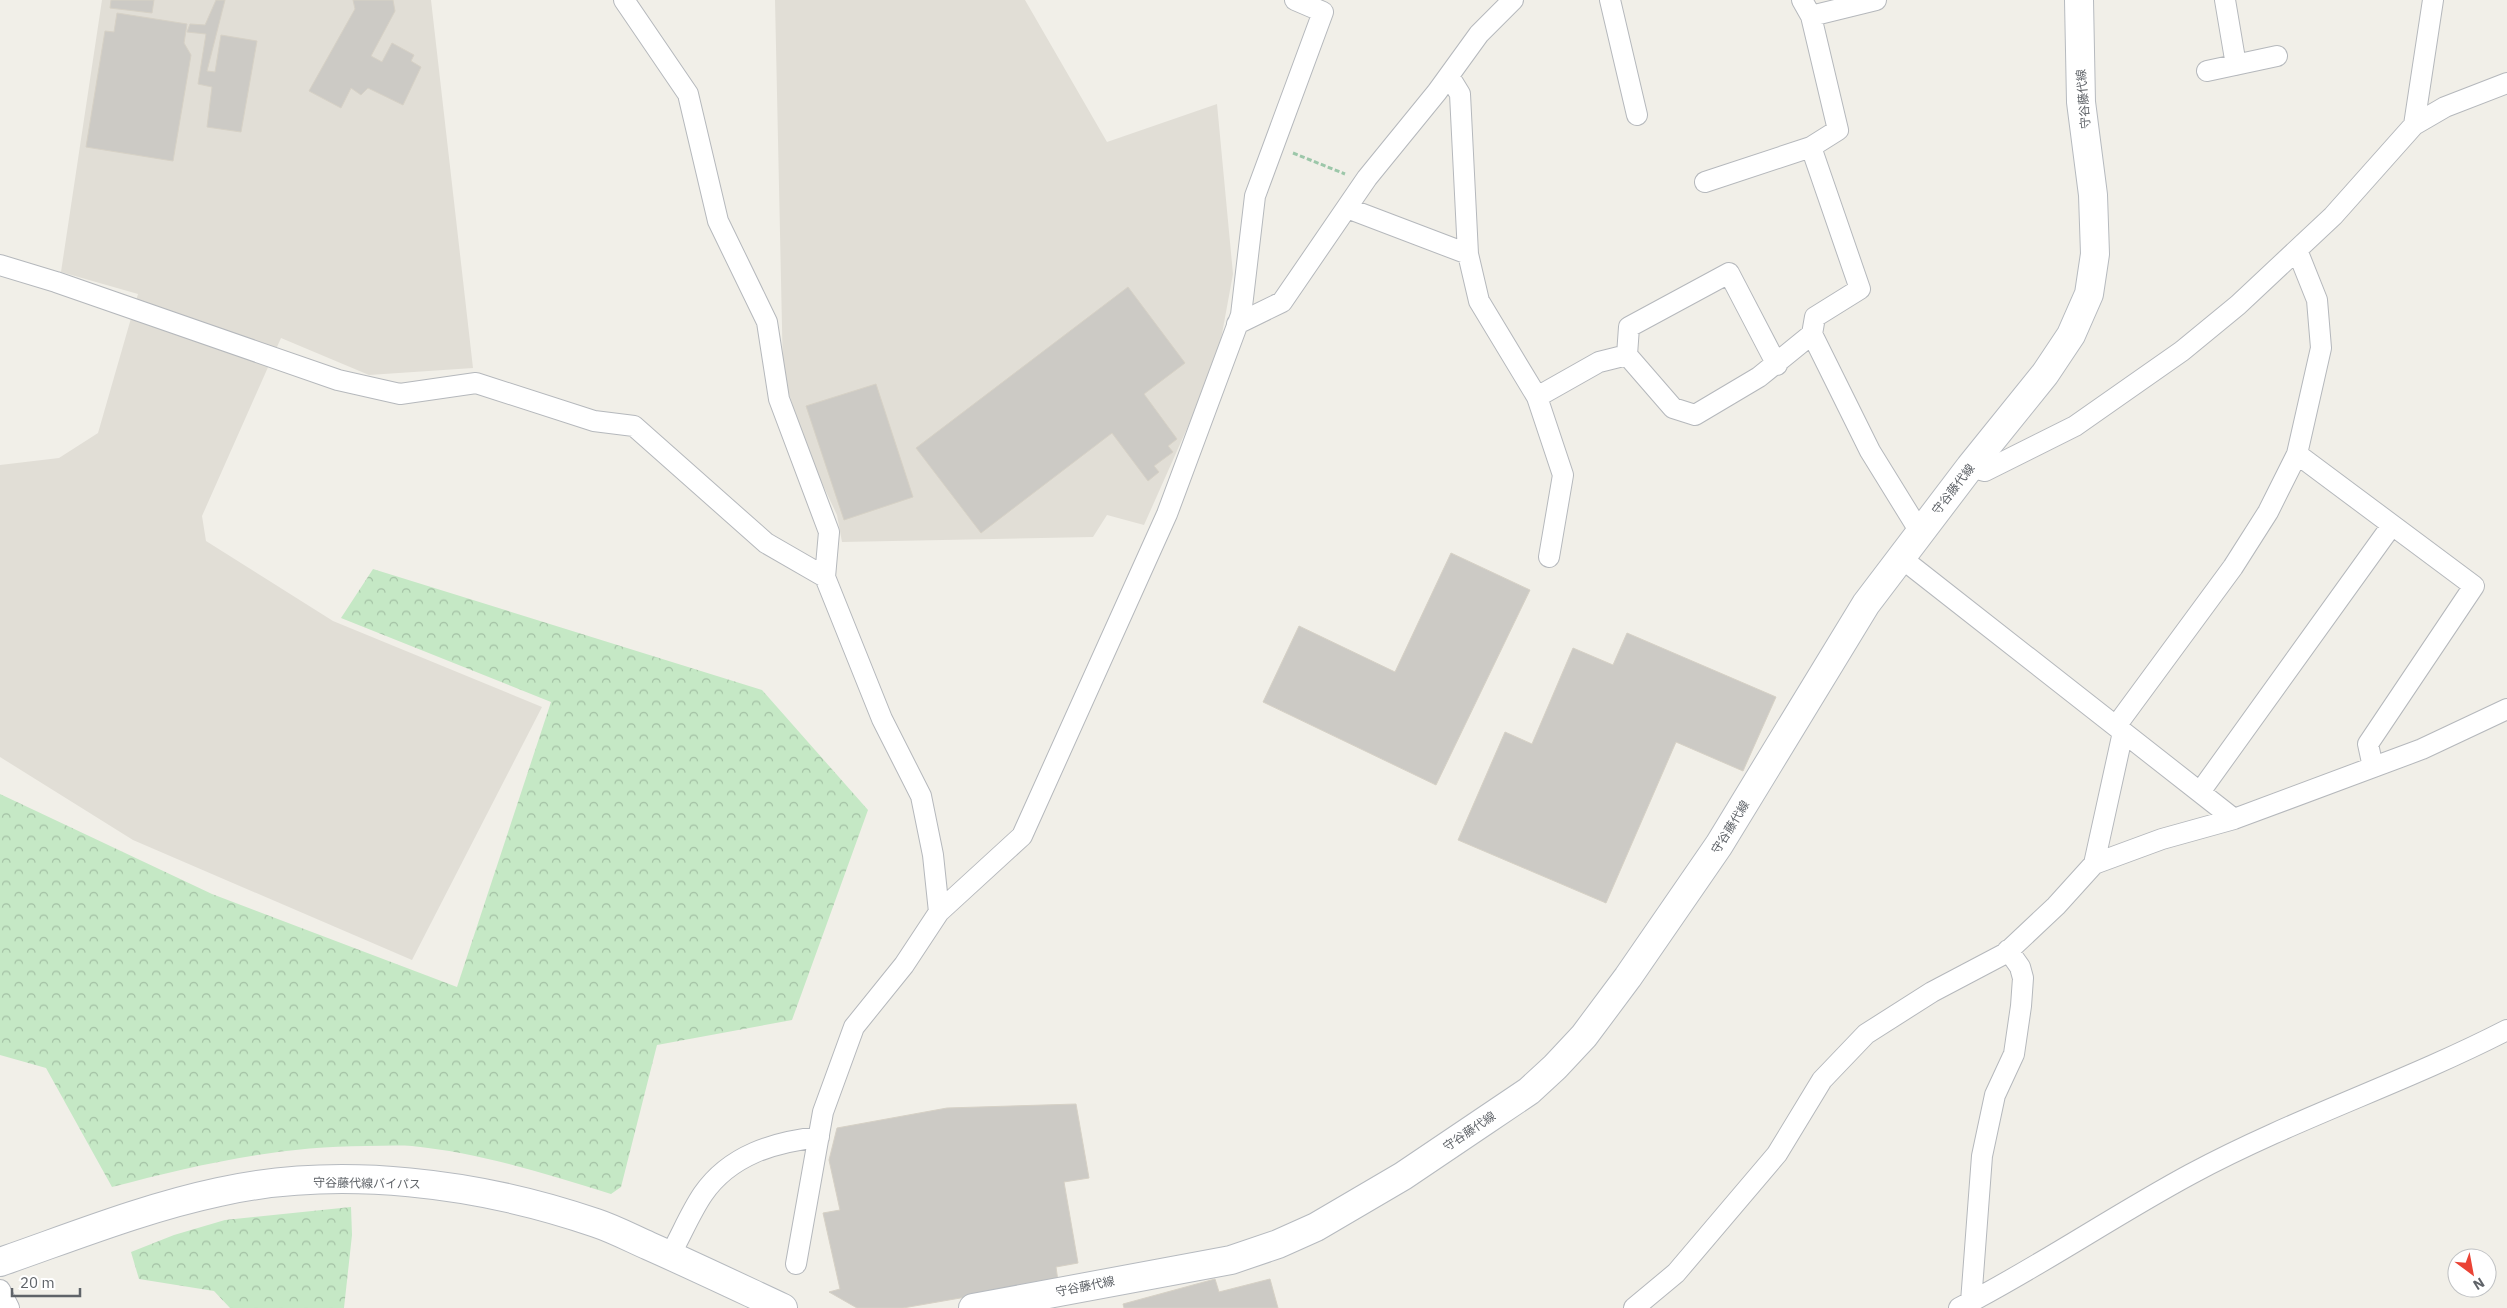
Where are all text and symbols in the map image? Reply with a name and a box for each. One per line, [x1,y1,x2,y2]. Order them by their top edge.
street label: 守谷藤代線 [2073,68,2093,130]
street label: 守谷藤代線 [1929,461,1977,517]
street label: 守谷藤代線 [1708,798,1752,856]
street label: 守谷藤代線 [1440,1108,1498,1154]
street label: 守谷藤代線バイパス [313,1175,421,1191]
north arrow [2447,1248,2497,1298]
scale bar [12,1266,80,1298]
text: 20 m [20,1273,55,1292]
street label: 守谷藤代線 [1054,1273,1116,1299]
text: N [2470,1274,2488,1294]

